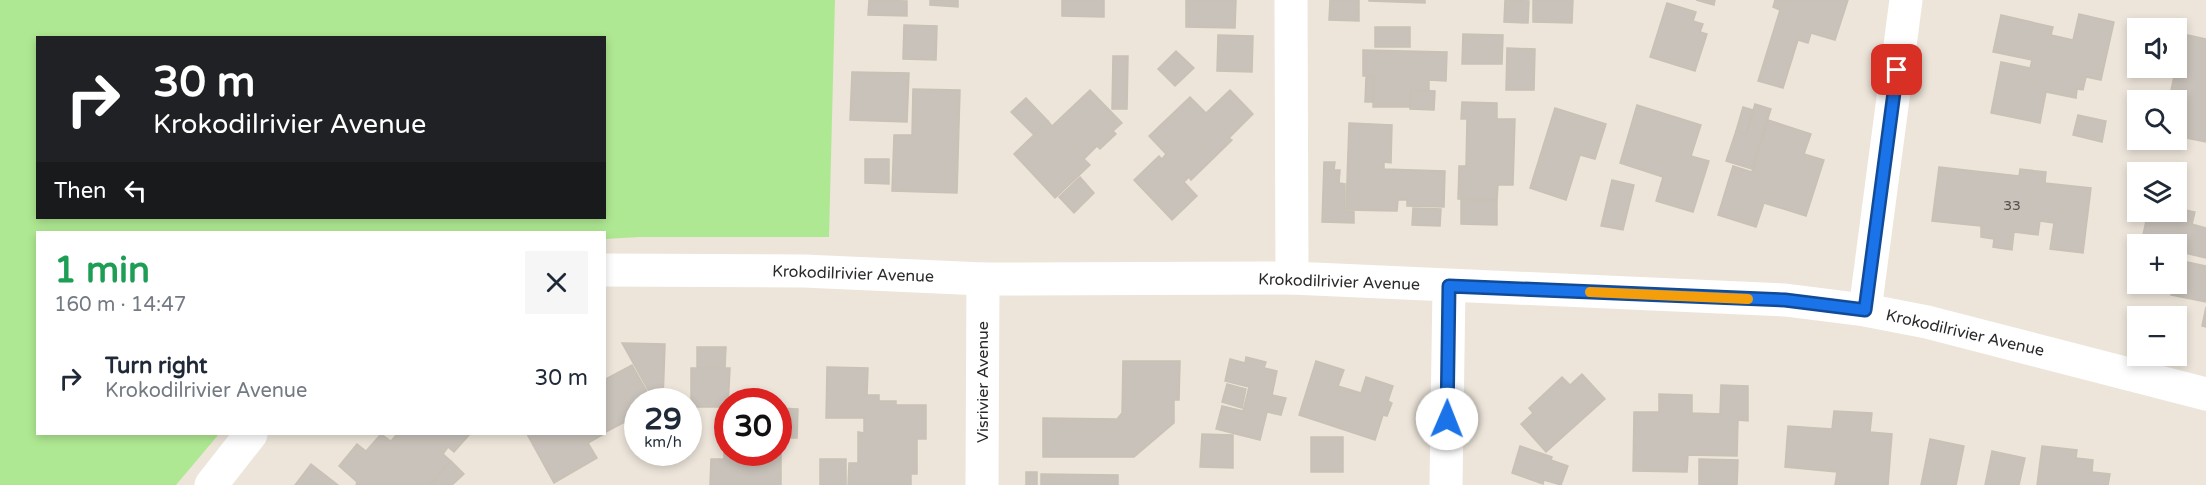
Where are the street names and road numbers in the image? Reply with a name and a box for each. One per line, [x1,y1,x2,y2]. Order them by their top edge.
street label: Krokodilrivier Avenue [772,261,934,287]
street label: Krokodilrivier Avenue [1258,269,1420,295]
street label: Krokodilrivier Avenue [1884,305,2046,361]
street label: Visrivier Avenue [973,321,993,443]

